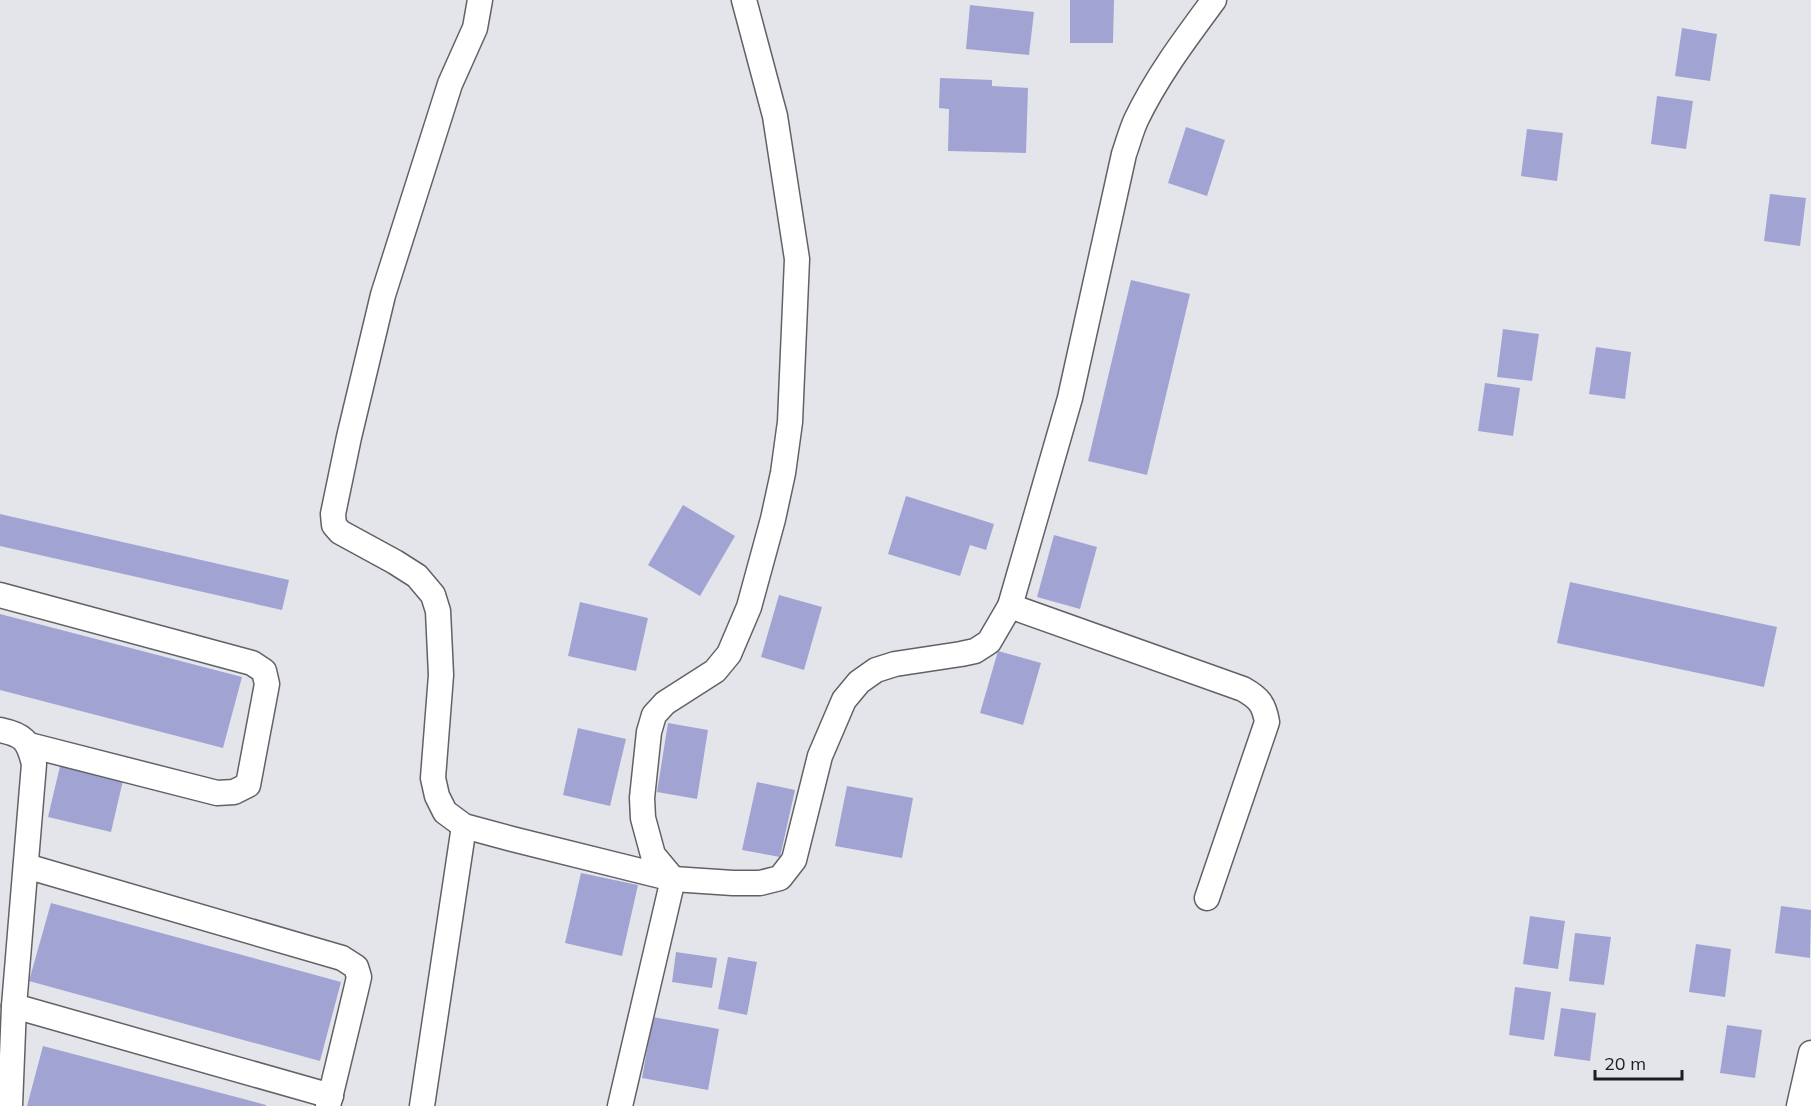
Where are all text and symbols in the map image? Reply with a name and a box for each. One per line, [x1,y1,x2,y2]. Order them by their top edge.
scale bar [1595,1043,1682,1081]
text: 20 m [1604,1052,1646,1075]

